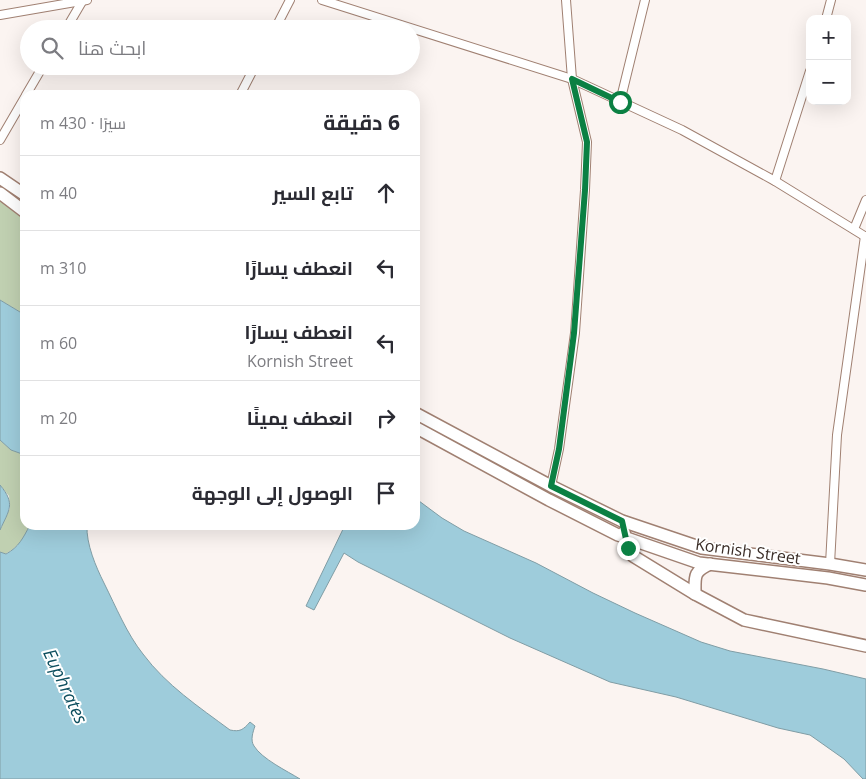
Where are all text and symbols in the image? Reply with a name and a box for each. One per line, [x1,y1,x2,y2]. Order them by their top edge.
map controls [806,15,851,105]
button: + [806,15,851,60]
search box [20,20,420,75]
icon: search [38,34,66,62]
text: ابحث هنا [78,35,146,61]
button: − [806,60,851,105]
route start [609,91,632,114]
text: 6 دقيقة [323,108,400,136]
text: سيرًا · 430 m [40,112,126,134]
icon: ahead [372,179,400,207]
text: تابع السير [273,180,353,206]
text: 40 m [40,182,77,204]
icon: left [372,254,400,282]
text: انعطف يسارًا [244,255,353,281]
text: 310 m [40,257,86,279]
text: انعطف يسارًا [244,319,353,345]
icon: left [372,329,400,357]
text: 60 m [40,332,77,354]
text: Kornish Street [247,350,353,372]
icon: right [372,404,400,432]
text: انعطف يمينًا [247,405,353,431]
text: 20 m [40,407,77,429]
icon: arrive [372,479,400,507]
text: الوصول إلى الوجهة [192,480,353,506]
street label: Kornish Street [694,533,802,569]
route end [617,537,640,560]
water label: Euphrates [38,644,94,728]

